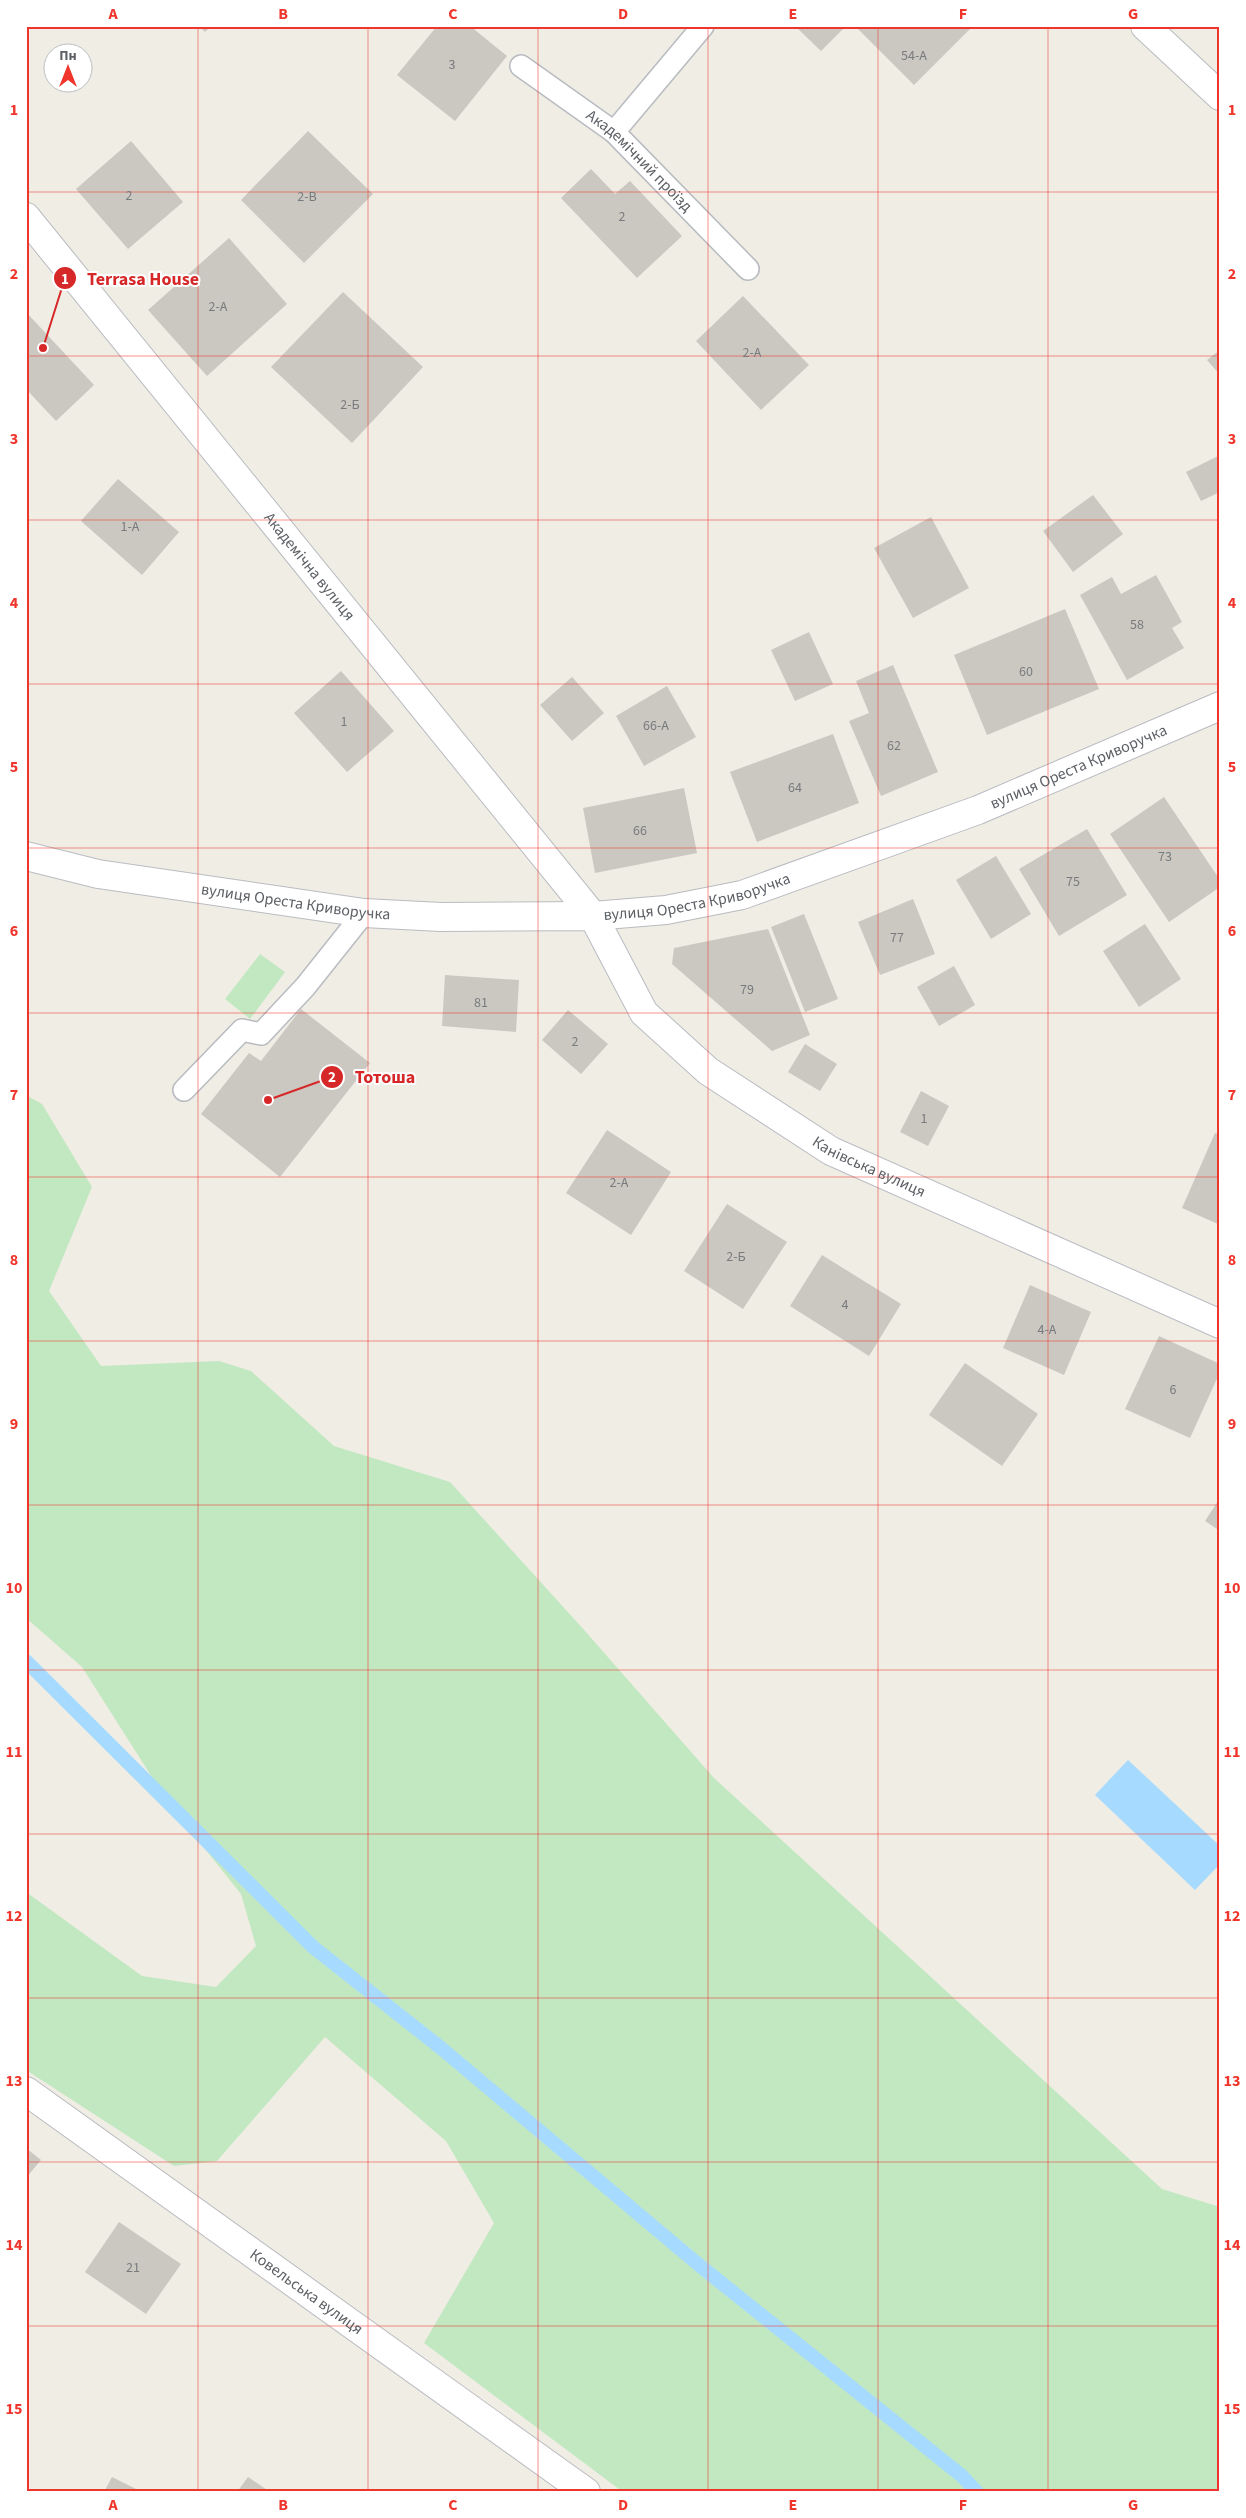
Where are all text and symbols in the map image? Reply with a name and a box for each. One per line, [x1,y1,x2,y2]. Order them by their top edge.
text: A [107,3,118,25]
text: B [278,3,288,25]
text: C [448,3,458,25]
text: D [618,3,628,25]
text: E [789,3,797,25]
text: F [959,3,967,25]
text: G [1128,3,1138,25]
north arrow [42,42,92,92]
text: Пн [59,46,77,66]
house number: 54-А [901,46,927,66]
house number: 3 [449,55,456,75]
text: 1 [10,99,18,121]
text: 1 [1228,99,1236,121]
street label: Академічний проїзд [582,105,698,217]
house number: 2 [126,186,133,206]
house number: 2-В [297,187,317,207]
house number: 2 [619,207,626,227]
callout: Terrasa House [52,262,209,295]
text: 2 [10,263,18,285]
text: 2 [1228,263,1236,285]
text: Terrasa House [87,267,199,292]
text: 1 [61,269,69,290]
house number: 2-А [209,297,228,317]
house number: 2-А [743,343,762,363]
house number: 2-Б [340,395,360,415]
text: 3 [10,428,18,450]
text: 3 [1228,428,1236,450]
street label: Академічна вулиця [259,508,360,625]
house number: 1-А [121,517,140,537]
text: 4 [10,592,19,614]
text: 4 [1228,592,1237,614]
house number: 58 [1130,615,1144,635]
house number: 60 [1019,662,1033,682]
house number: 1 [341,712,348,732]
house number: 66-А [643,716,669,736]
street label: вулиця Ореста Криворучка [987,719,1170,815]
house number: 62 [887,736,901,756]
text: 5 [10,756,18,778]
text: 5 [1228,756,1236,778]
house number: 64 [788,778,802,798]
house number: 66 [633,821,647,841]
house number: 73 [1158,847,1172,867]
street label: вулиця Ореста Криворучка [603,868,793,926]
house number: 75 [1066,872,1080,892]
street label: вулиця Ореста Криворучка [200,878,391,925]
text: 6 [10,920,18,942]
text: 6 [1228,920,1236,942]
house number: 77 [890,928,904,948]
house number: 79 [740,980,754,1000]
house number: 81 [474,993,488,1013]
house number: 2 [572,1032,579,1052]
callout: Тотоша [320,1060,425,1093]
text: Тотоша [355,1065,415,1090]
text: 2 [328,1067,336,1088]
text: 7 [10,1084,18,1106]
text: 7 [1228,1084,1236,1106]
house number: 1 [921,1109,928,1129]
street label: Канівська вулиця [808,1131,929,1203]
house number: 2-А [610,1173,629,1193]
house number: 2-Б [726,1247,746,1267]
text: 8 [10,1249,18,1271]
text: 8 [1228,1249,1236,1271]
house number: 4 [842,1295,849,1315]
house number: 4-А [1038,1320,1057,1340]
house number: 6 [1170,1380,1177,1400]
text: 9 [10,1413,18,1435]
text: 9 [1228,1413,1236,1435]
text: 10 [6,1577,22,1599]
text: 10 [1224,1577,1240,1599]
text: 11 [6,1741,22,1763]
text: 11 [1224,1741,1240,1763]
text: 12 [6,1905,22,1927]
text: 12 [1224,1905,1240,1927]
text: 13 [6,2070,22,2092]
text: 13 [1224,2070,1240,2092]
text: 14 [6,2234,23,2256]
text: 14 [1224,2234,1241,2256]
street label: Ковельська вулиця [245,2244,368,2340]
house number: 21 [126,2258,140,2278]
text: 15 [6,2398,22,2420]
text: 15 [1224,2398,1240,2420]
text: A [107,2494,118,2516]
text: B [278,2494,288,2516]
text: C [448,2494,458,2516]
text: D [618,2494,628,2516]
text: E [789,2494,797,2516]
text: F [959,2494,967,2516]
text: G [1128,2494,1138,2516]

